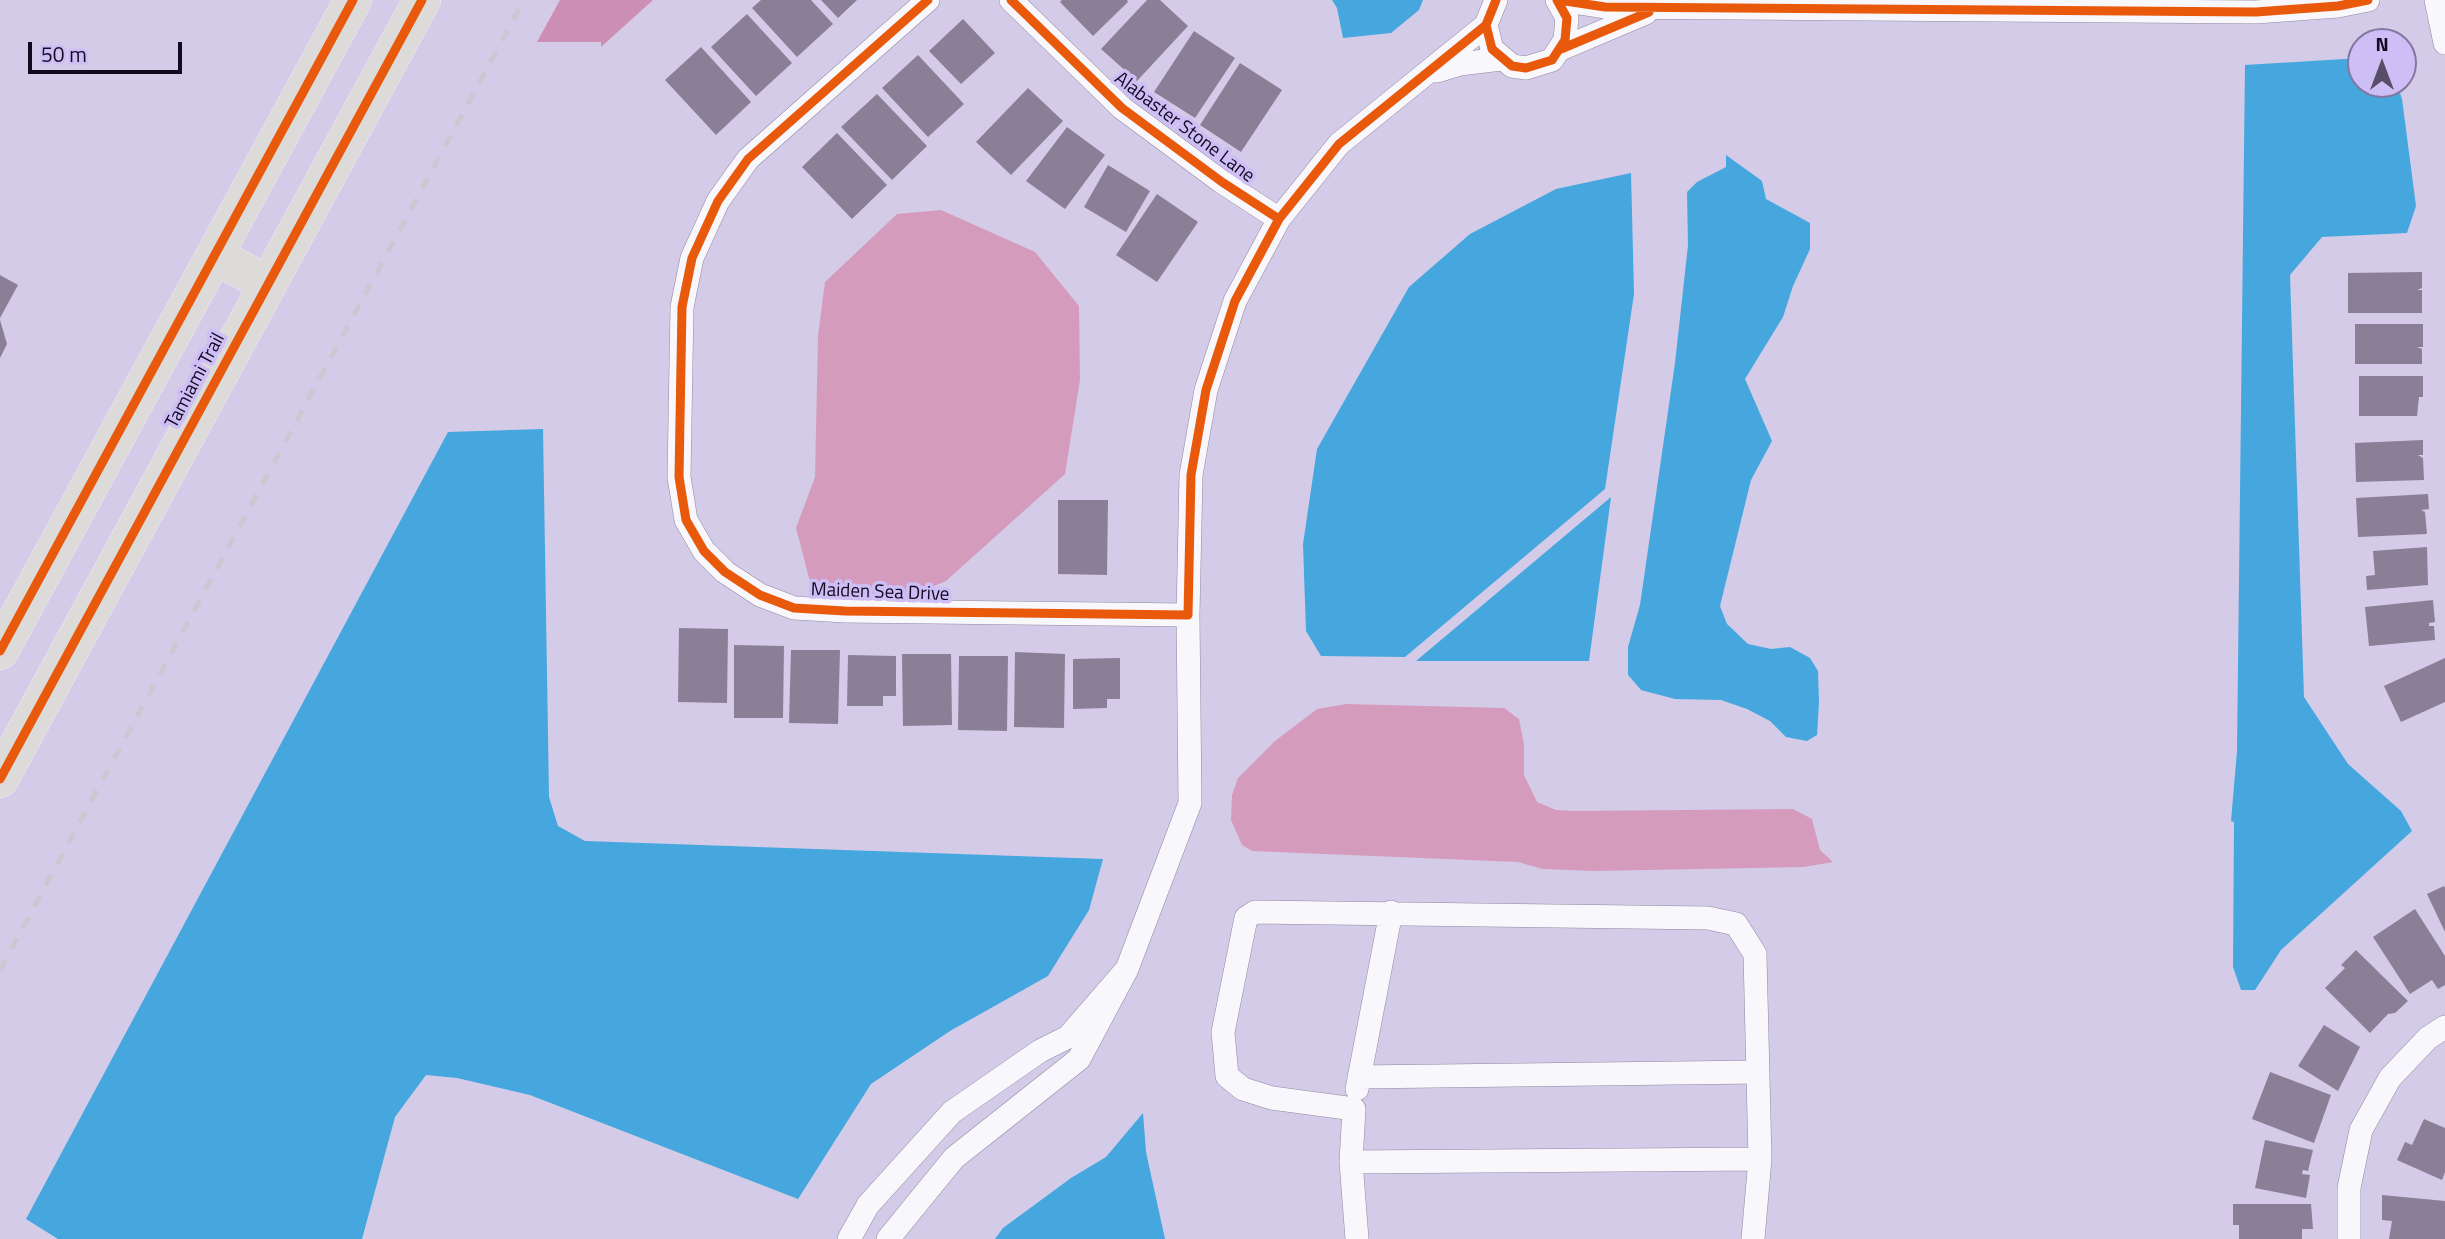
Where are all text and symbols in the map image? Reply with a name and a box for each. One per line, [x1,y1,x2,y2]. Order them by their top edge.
scale bar [32,28,186,72]
north arrow [2347,28,2417,98]
text: N [2375,29,2389,58]
text: 50 m [41,38,87,70]
street label: Alabaster Stone Lane [1109,68,1259,188]
street label: Tamiami Trail [161,329,231,433]
street label: Maiden Sea Drive [810,579,950,607]

